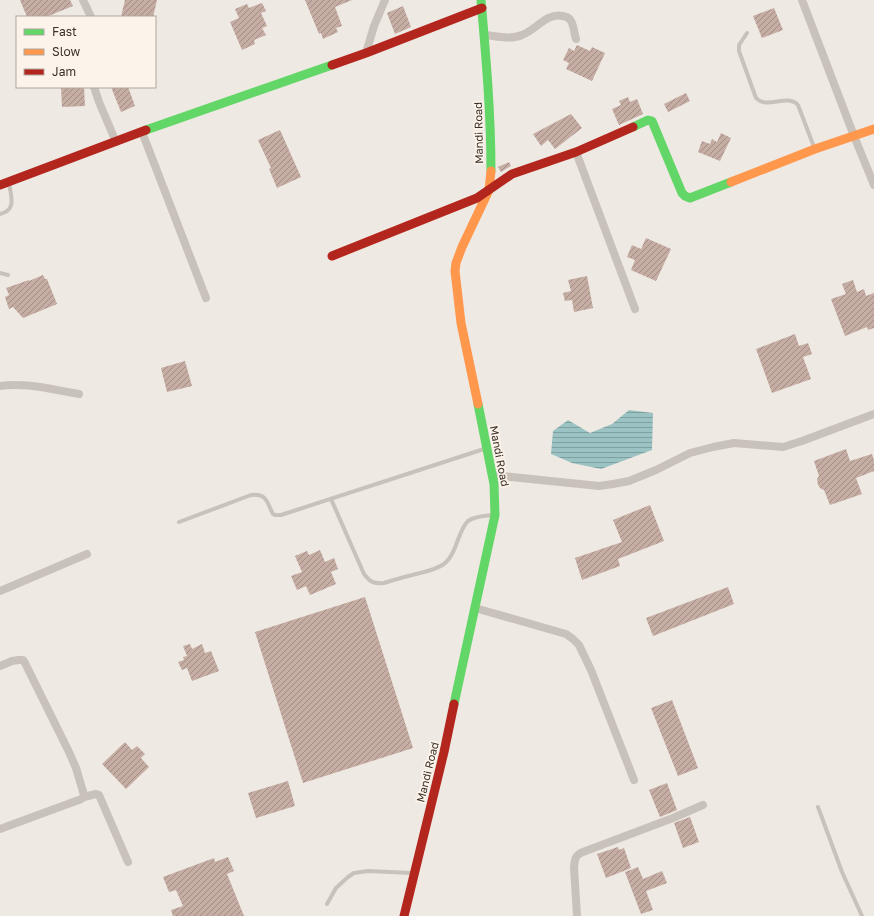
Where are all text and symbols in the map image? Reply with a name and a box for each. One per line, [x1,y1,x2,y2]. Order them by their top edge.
legend [16,16,156,88]
text: Fast [52,24,77,39]
text: Slow [52,44,80,59]
text: Jam [52,64,76,79]
street label: Mandi Road [471,102,485,164]
street label: Mandi Road [488,424,512,488]
street label: Mandi Road [413,740,441,804]

